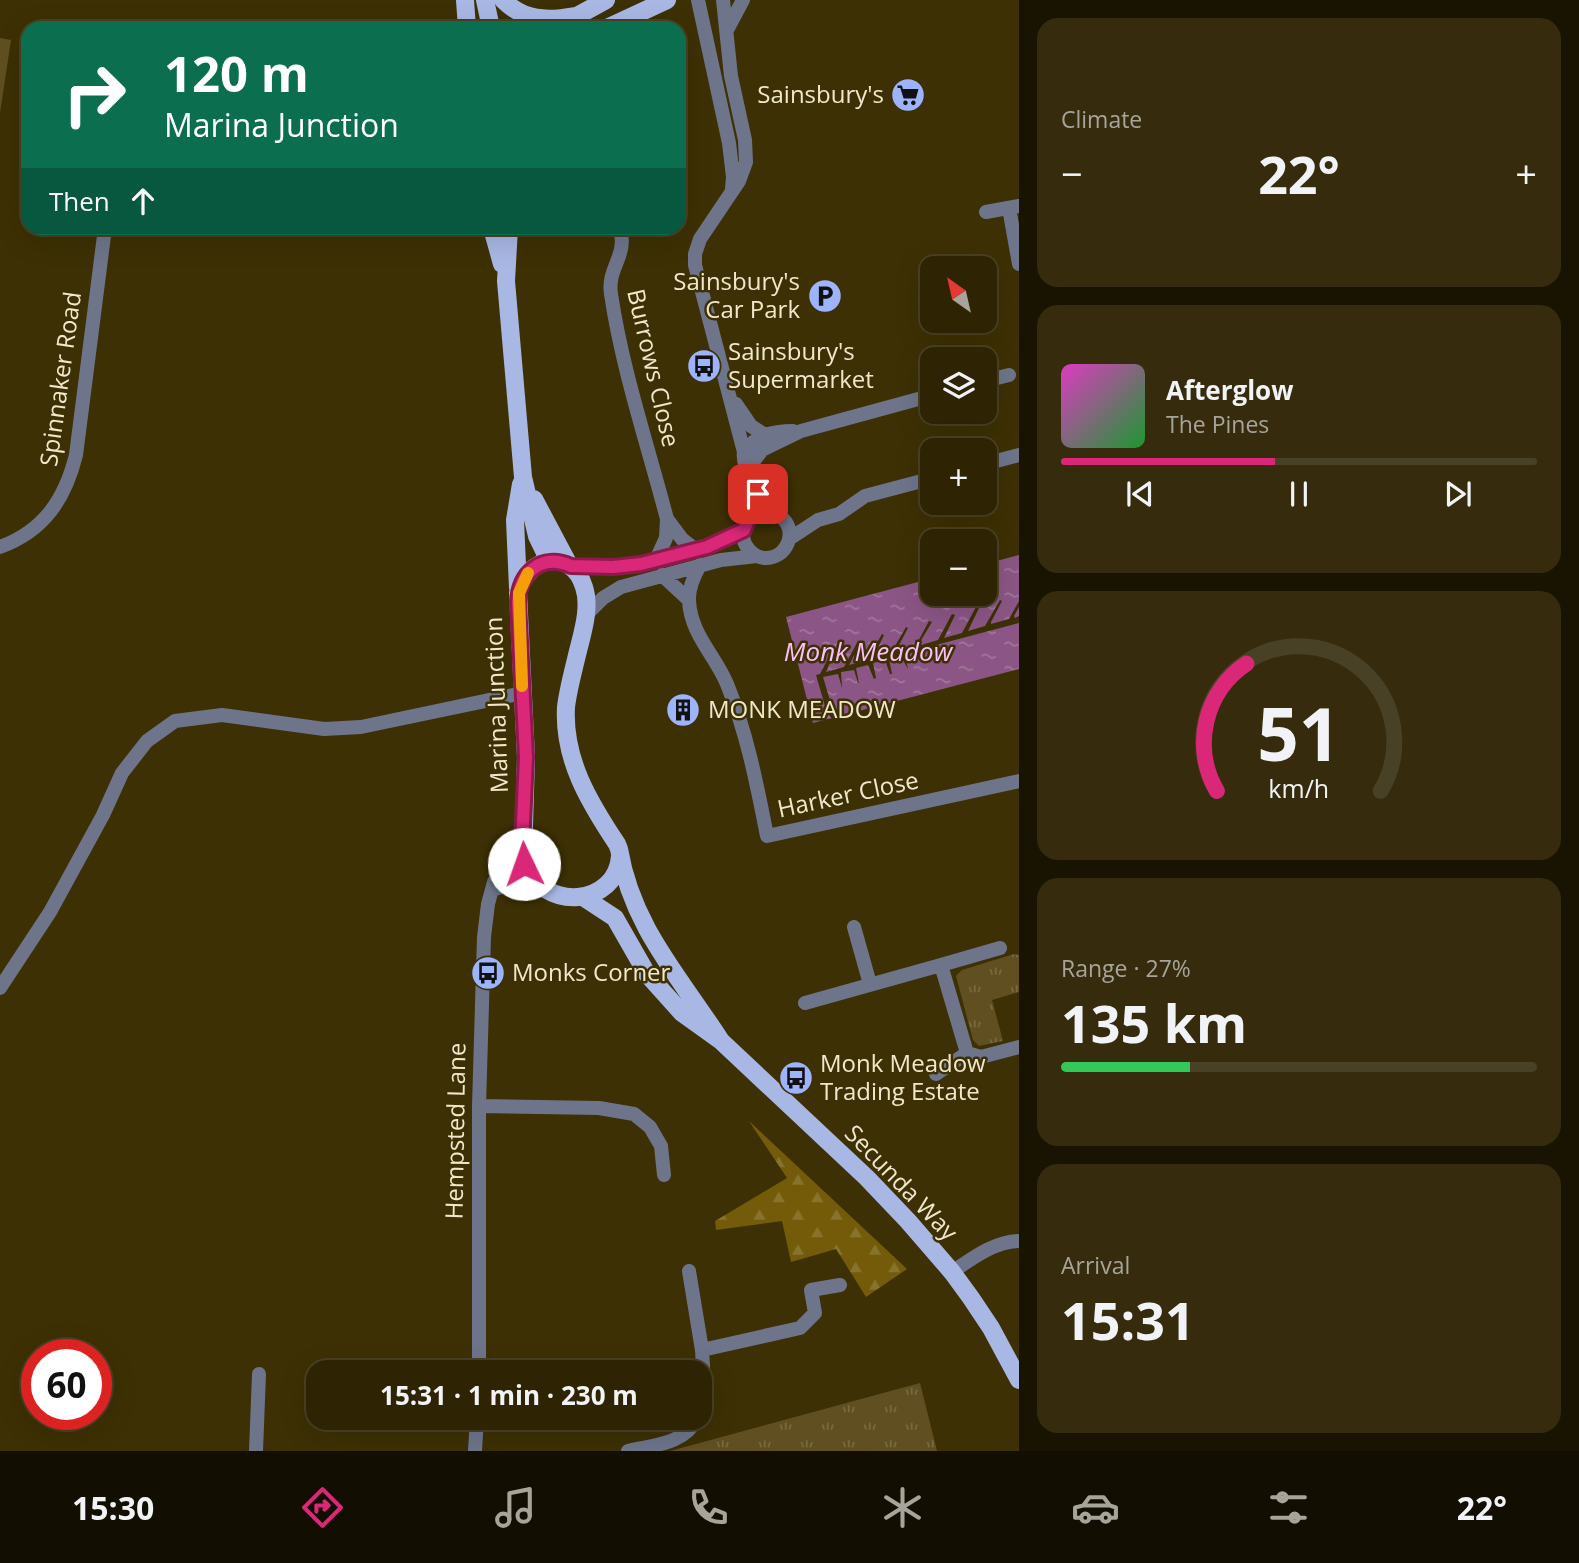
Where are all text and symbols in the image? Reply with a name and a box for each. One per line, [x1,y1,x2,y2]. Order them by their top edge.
text: 120 m [164,40,309,106]
icon: right [49,49,140,140]
supermarket icon: Sainsbury's [889,76,927,114]
place label: Sainsbury's [757,77,884,110]
text: Marina Junction [164,103,399,146]
text: Climate [1061,103,1142,135]
text: 22° [1258,138,1340,209]
text: − [1061,147,1083,199]
text: + [1515,147,1537,199]
icon: ahead [124,182,162,220]
text: Then [49,183,110,219]
north arrow [920,256,998,332]
map controls [920,256,997,606]
place label: Sainsbury's Car Park [673,264,800,325]
parking icon: Sainsbury's Car Park [806,277,844,315]
street label: Burrows Close [620,285,689,450]
street label: Spinnaker Road [31,289,88,468]
place label: Sainsbury's Supermarket [728,334,874,395]
bus stop icon: Sainsbury's Supermarket [685,347,723,385]
button: layers [920,347,997,424]
text: Afterglow [1166,372,1293,408]
text: The Pines [1166,408,1269,440]
button: + [920,438,997,515]
pin [728,464,788,524]
icon: arrive [739,475,777,513]
icon: previous [1121,475,1159,513]
icon: pause [1280,475,1318,513]
icon: next [1439,475,1477,513]
button: − [920,529,997,606]
street label: Marina Junction [476,616,515,794]
water label: Monk Meadow [784,633,954,669]
text: 51 [1257,684,1341,783]
building icon: MONK MEADOW [664,691,702,729]
place label: MONK MEADOW [708,692,896,725]
street label: Harker Close [774,762,921,825]
text: km/h [1269,771,1329,805]
position arrow [487,827,561,901]
text: Range · 27% [1061,952,1191,984]
bus stop icon: Monks Corner [469,954,507,992]
place label: Monks Corner [512,955,671,988]
text: 135 km [1061,987,1247,1058]
street label: Hempsted Lane [436,1042,473,1220]
place label: Monk Meadow Trading Estate [820,1046,986,1107]
bus stop icon: Monk Meadow Trading Estate [777,1059,815,1097]
street label: Secunda Way [838,1117,966,1248]
text: Arrival [1061,1249,1130,1281]
text: 15:31 [1061,1284,1195,1355]
speed limit sign: 60 [21,1339,112,1430]
text: 15:31 · 1 min · 230 m [380,1377,638,1413]
icon: directions [298,1483,347,1532]
icon: music [491,1483,540,1532]
icon: phone [684,1483,733,1532]
icon: climate [878,1483,927,1532]
icon: car [1071,1483,1120,1532]
icon: filters [1264,1483,1313,1532]
text: 15:30 [72,1486,154,1529]
text: 22° [1457,1486,1507,1529]

